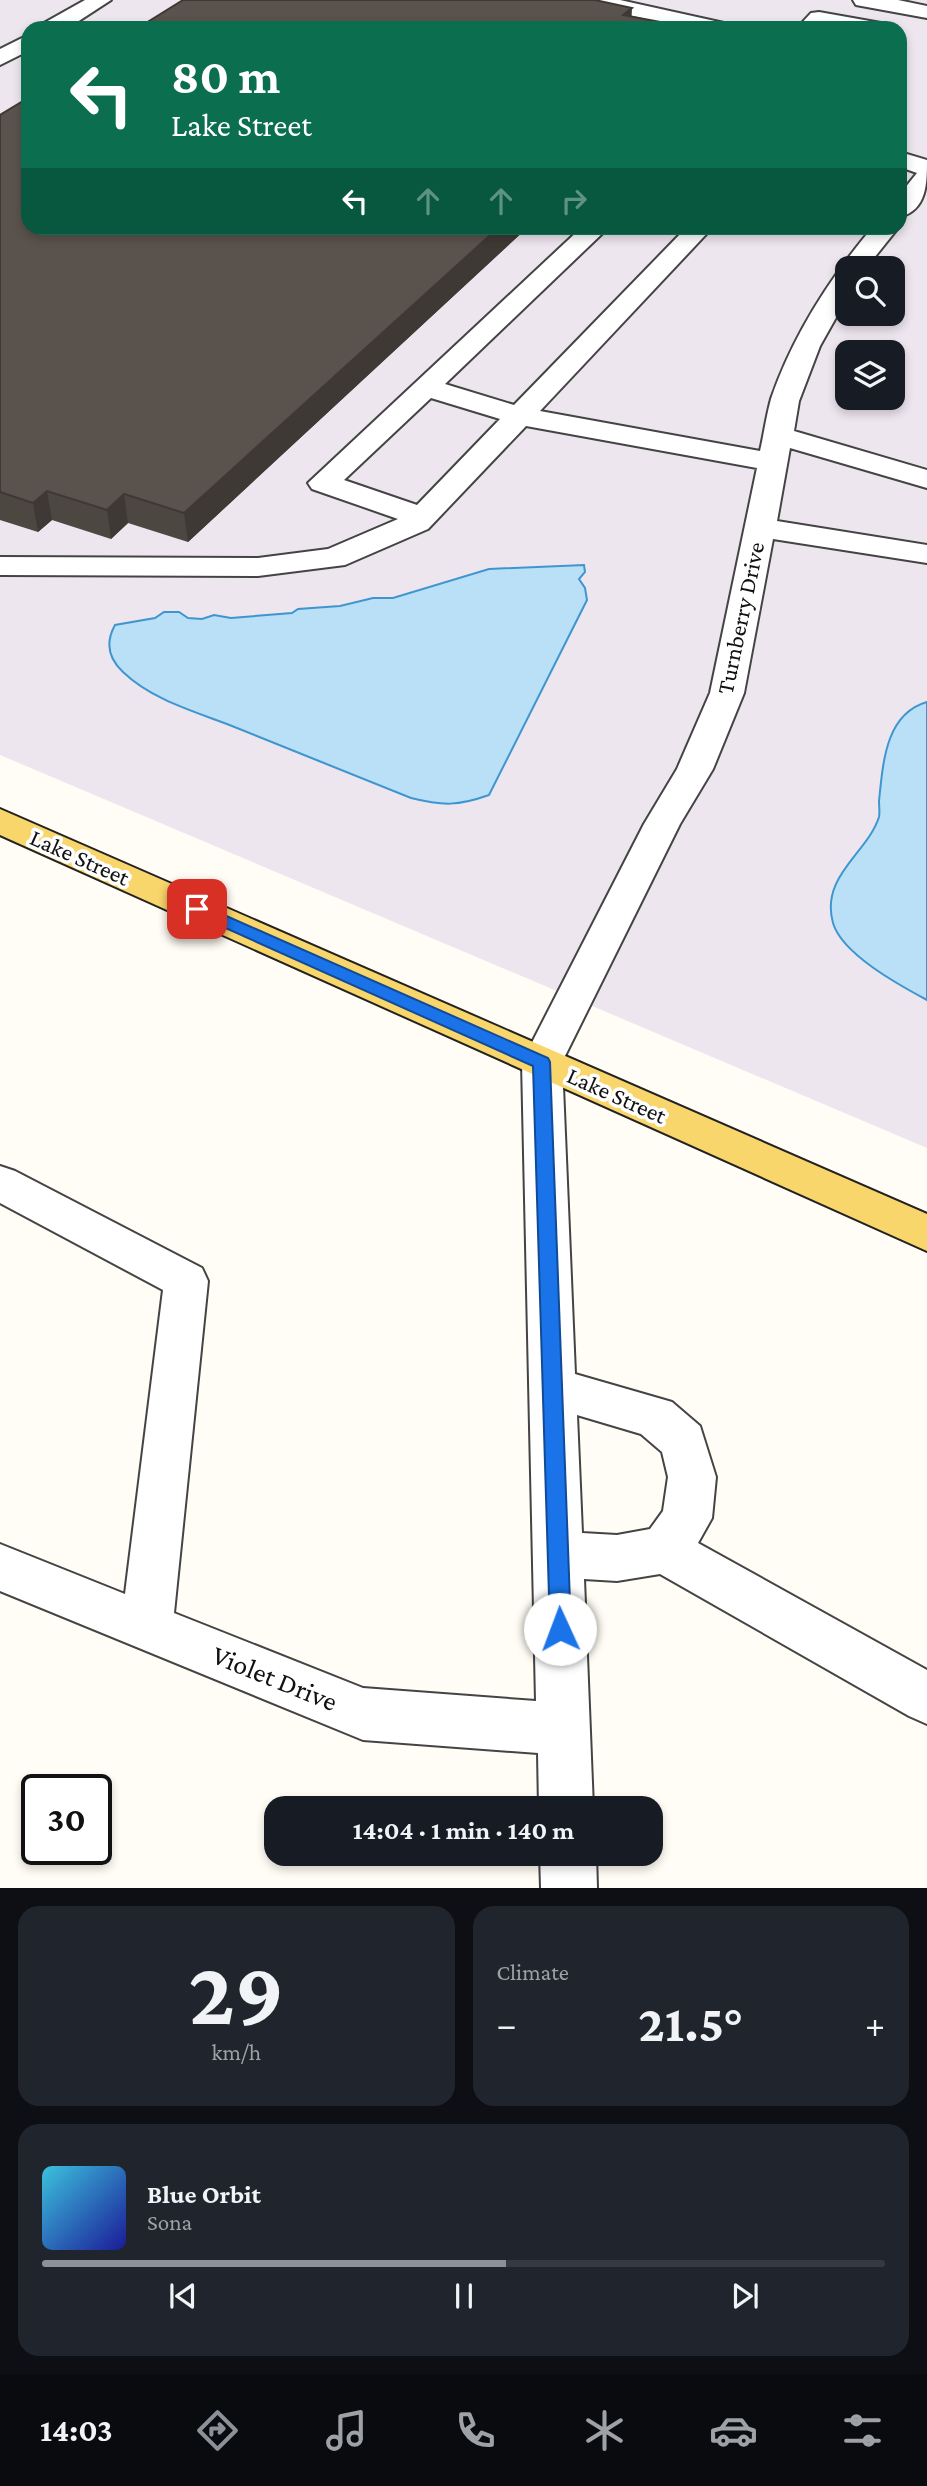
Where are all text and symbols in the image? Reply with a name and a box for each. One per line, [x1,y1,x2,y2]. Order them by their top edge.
icon: left [56,49,147,140]
text: 80 m [171,49,280,104]
text: Lake Street [171,107,312,143]
icon: left [336,182,374,220]
icon: ahead [409,182,447,220]
icon: ahead [482,182,520,220]
icon: right [555,182,593,220]
map controls [835,256,905,410]
button: search [835,256,905,326]
button: layers [835,340,905,410]
street label: Turnberry Drive [711,539,769,697]
street label: Lake Street [26,823,135,891]
pin [167,879,227,939]
icon: arrive [178,890,216,928]
street label: Lake Street [563,1061,672,1129]
position arrow [523,1592,597,1666]
street label: Violet Drive [208,1639,342,1717]
speed limit sign: 30 [21,1774,112,1865]
text: 14:04 · 1 min · 140 m [353,1816,574,1845]
text: 29 [188,1942,284,2044]
text: Climate [497,1959,569,1985]
text: 21.5° [638,1994,743,2052]
text: − [497,2003,517,2045]
text: + [865,2003,885,2045]
text: km/h [211,2039,261,2065]
text: Blue Orbit [147,2180,261,2209]
text: Sona [147,2209,192,2235]
icon: previous [164,2277,202,2315]
icon: pause [445,2277,483,2315]
icon: next [726,2277,764,2315]
icon: directions [193,2406,242,2455]
icon: music [322,2406,371,2455]
icon: phone [451,2406,500,2455]
icon: climate [580,2406,629,2455]
icon: car [709,2406,758,2455]
icon: filters [838,2406,887,2455]
text: 14:03 [40,2412,113,2448]

